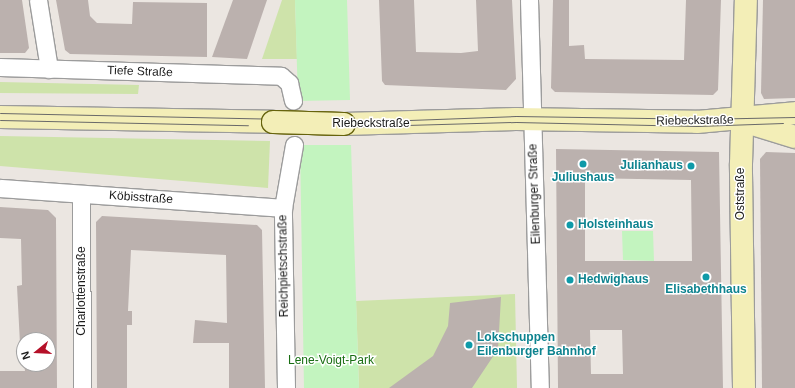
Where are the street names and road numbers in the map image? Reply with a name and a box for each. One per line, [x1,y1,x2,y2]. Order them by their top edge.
street label: Tiefe Straße [107,64,173,80]
street label: Riebeckstraße [656,113,734,129]
street label: Riebeckstraße [332,117,410,131]
street label: Eilenburger Straße [526,143,544,245]
street label: Oststraße [734,168,748,220]
street label: Köbisstraße [109,189,173,207]
street label: Reichpietschstraße [276,215,292,317]
street label: Charlottenstraße [75,246,89,336]

